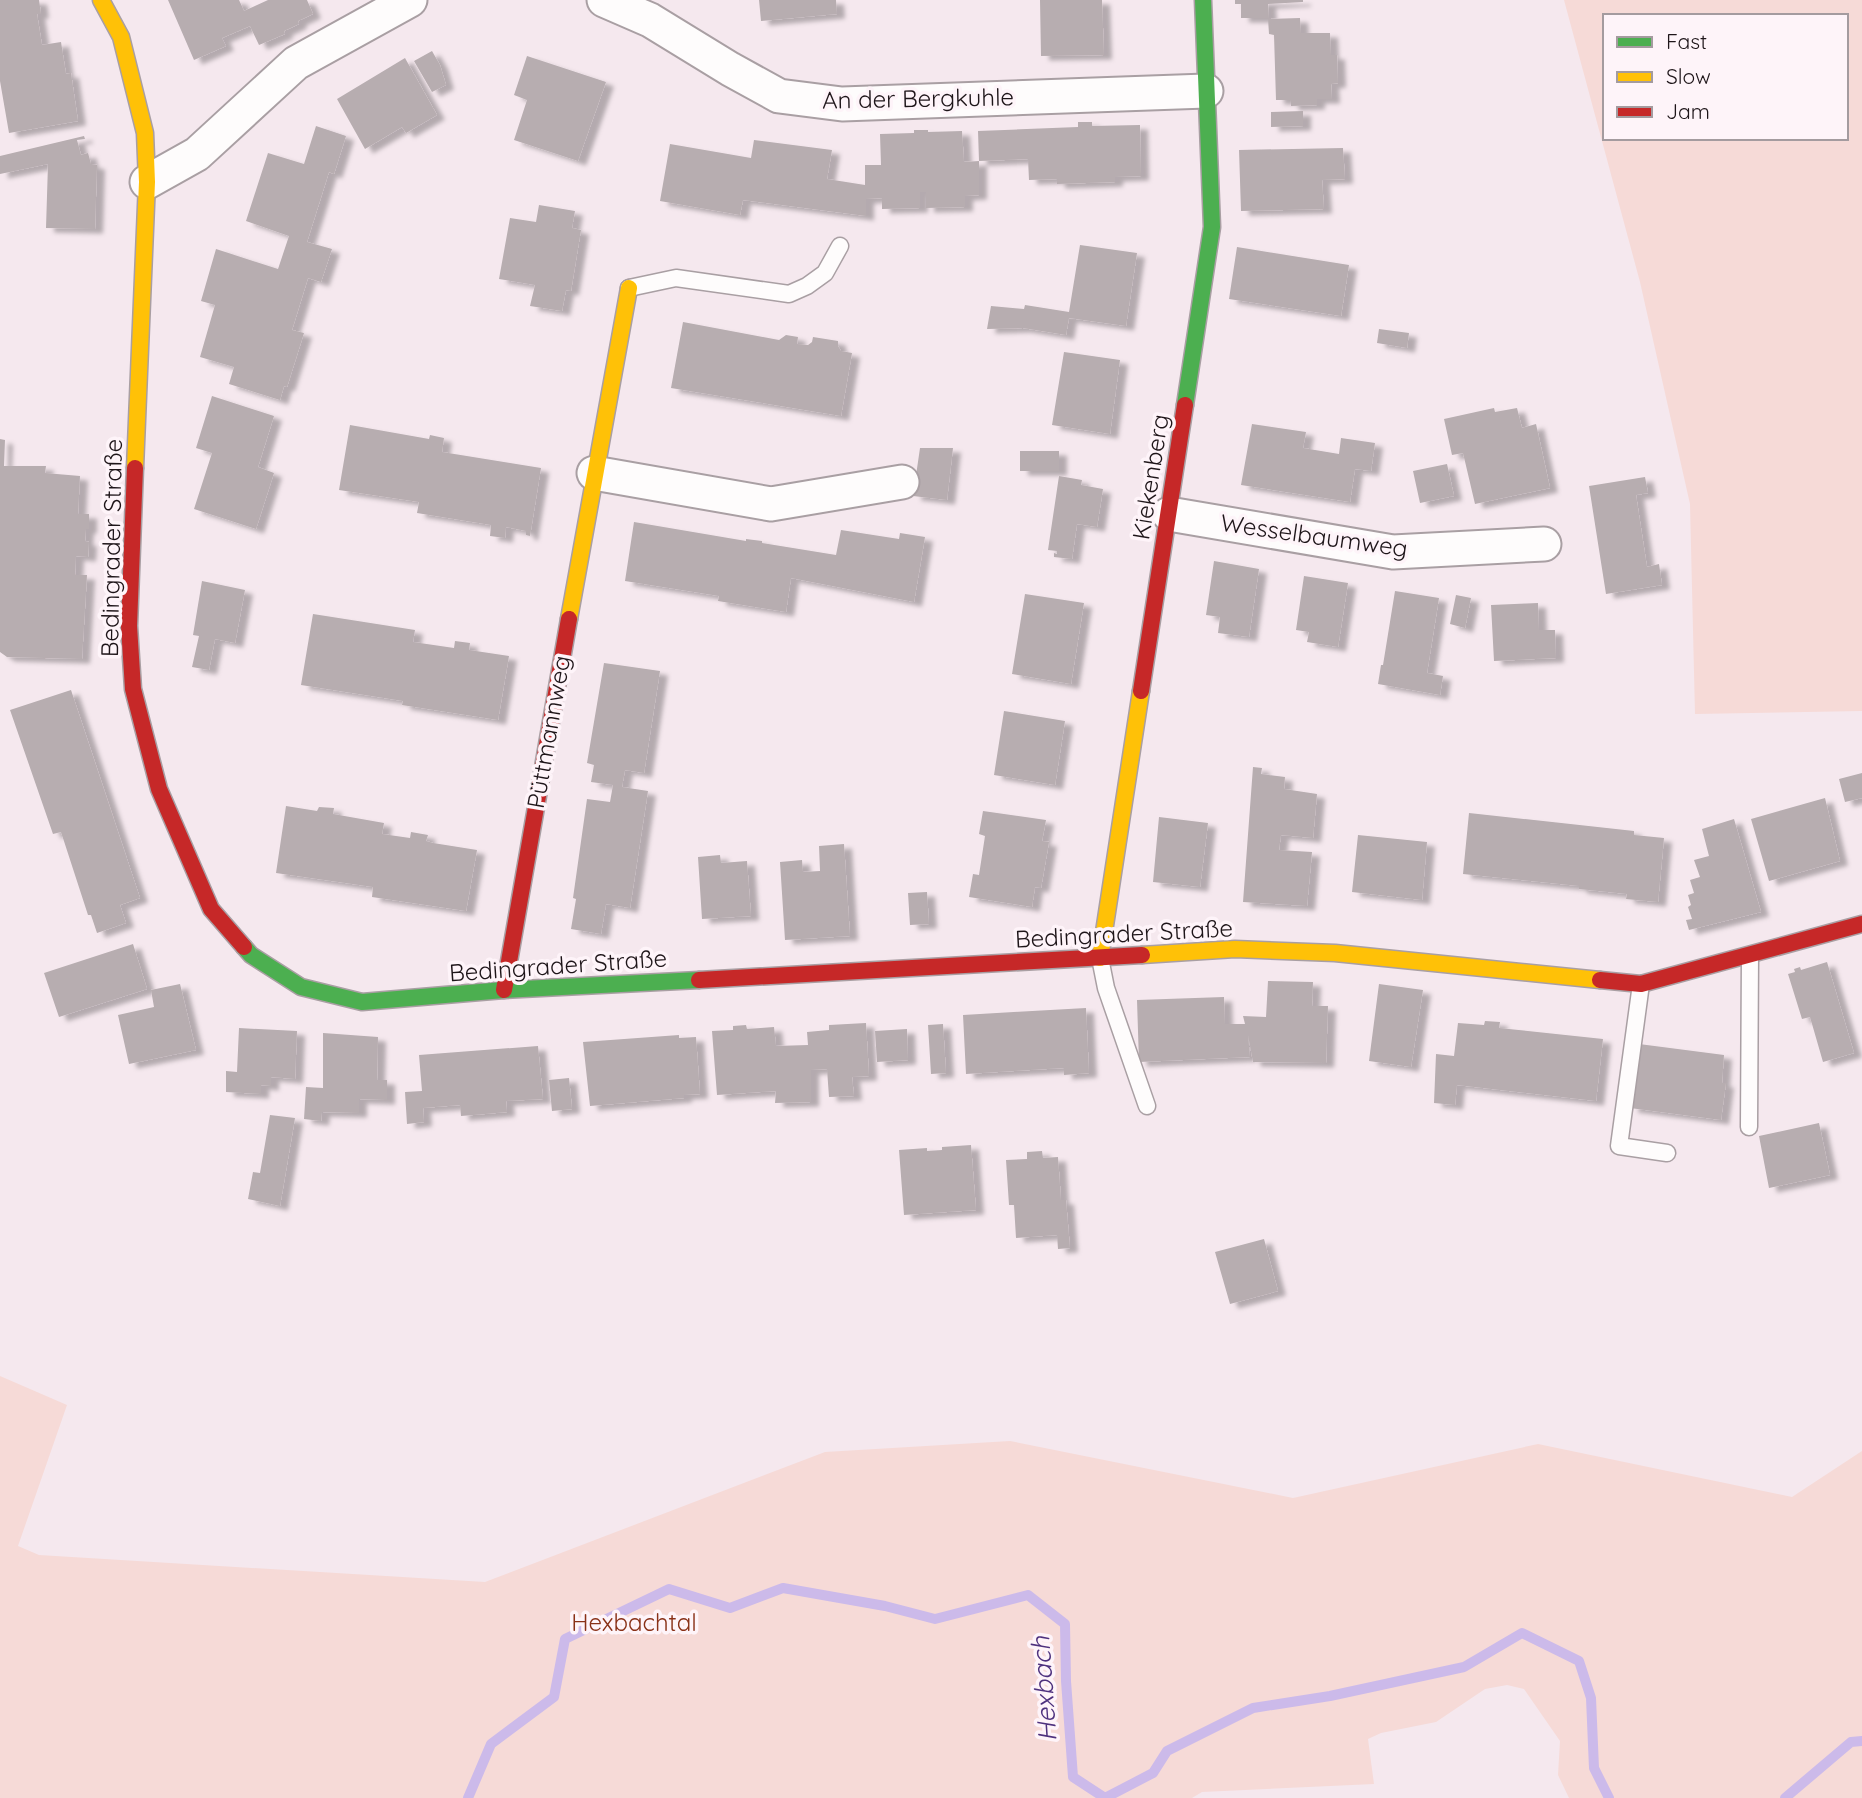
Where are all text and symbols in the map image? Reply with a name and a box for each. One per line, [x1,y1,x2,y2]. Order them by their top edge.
legend [1603,14,1848,140]
text: Fast [1666,28,1707,54]
text: Slow [1666,63,1711,89]
street label: An der Bergkuhle [822,81,1014,115]
text: Jam [1666,98,1710,124]
street label: Kiekenberg [1125,412,1175,542]
street label: Bedingrader Straße [94,439,128,657]
street label: Wesselbaumweg [1219,507,1410,563]
street label: Püttmannweg [520,653,576,811]
street label: Bedingrader Straße [1014,912,1234,954]
street label: Bedingrader Straße [448,942,668,988]
park label: Hexbachtal [571,1607,697,1637]
water label: Hexbach [1023,1634,1064,1743]

